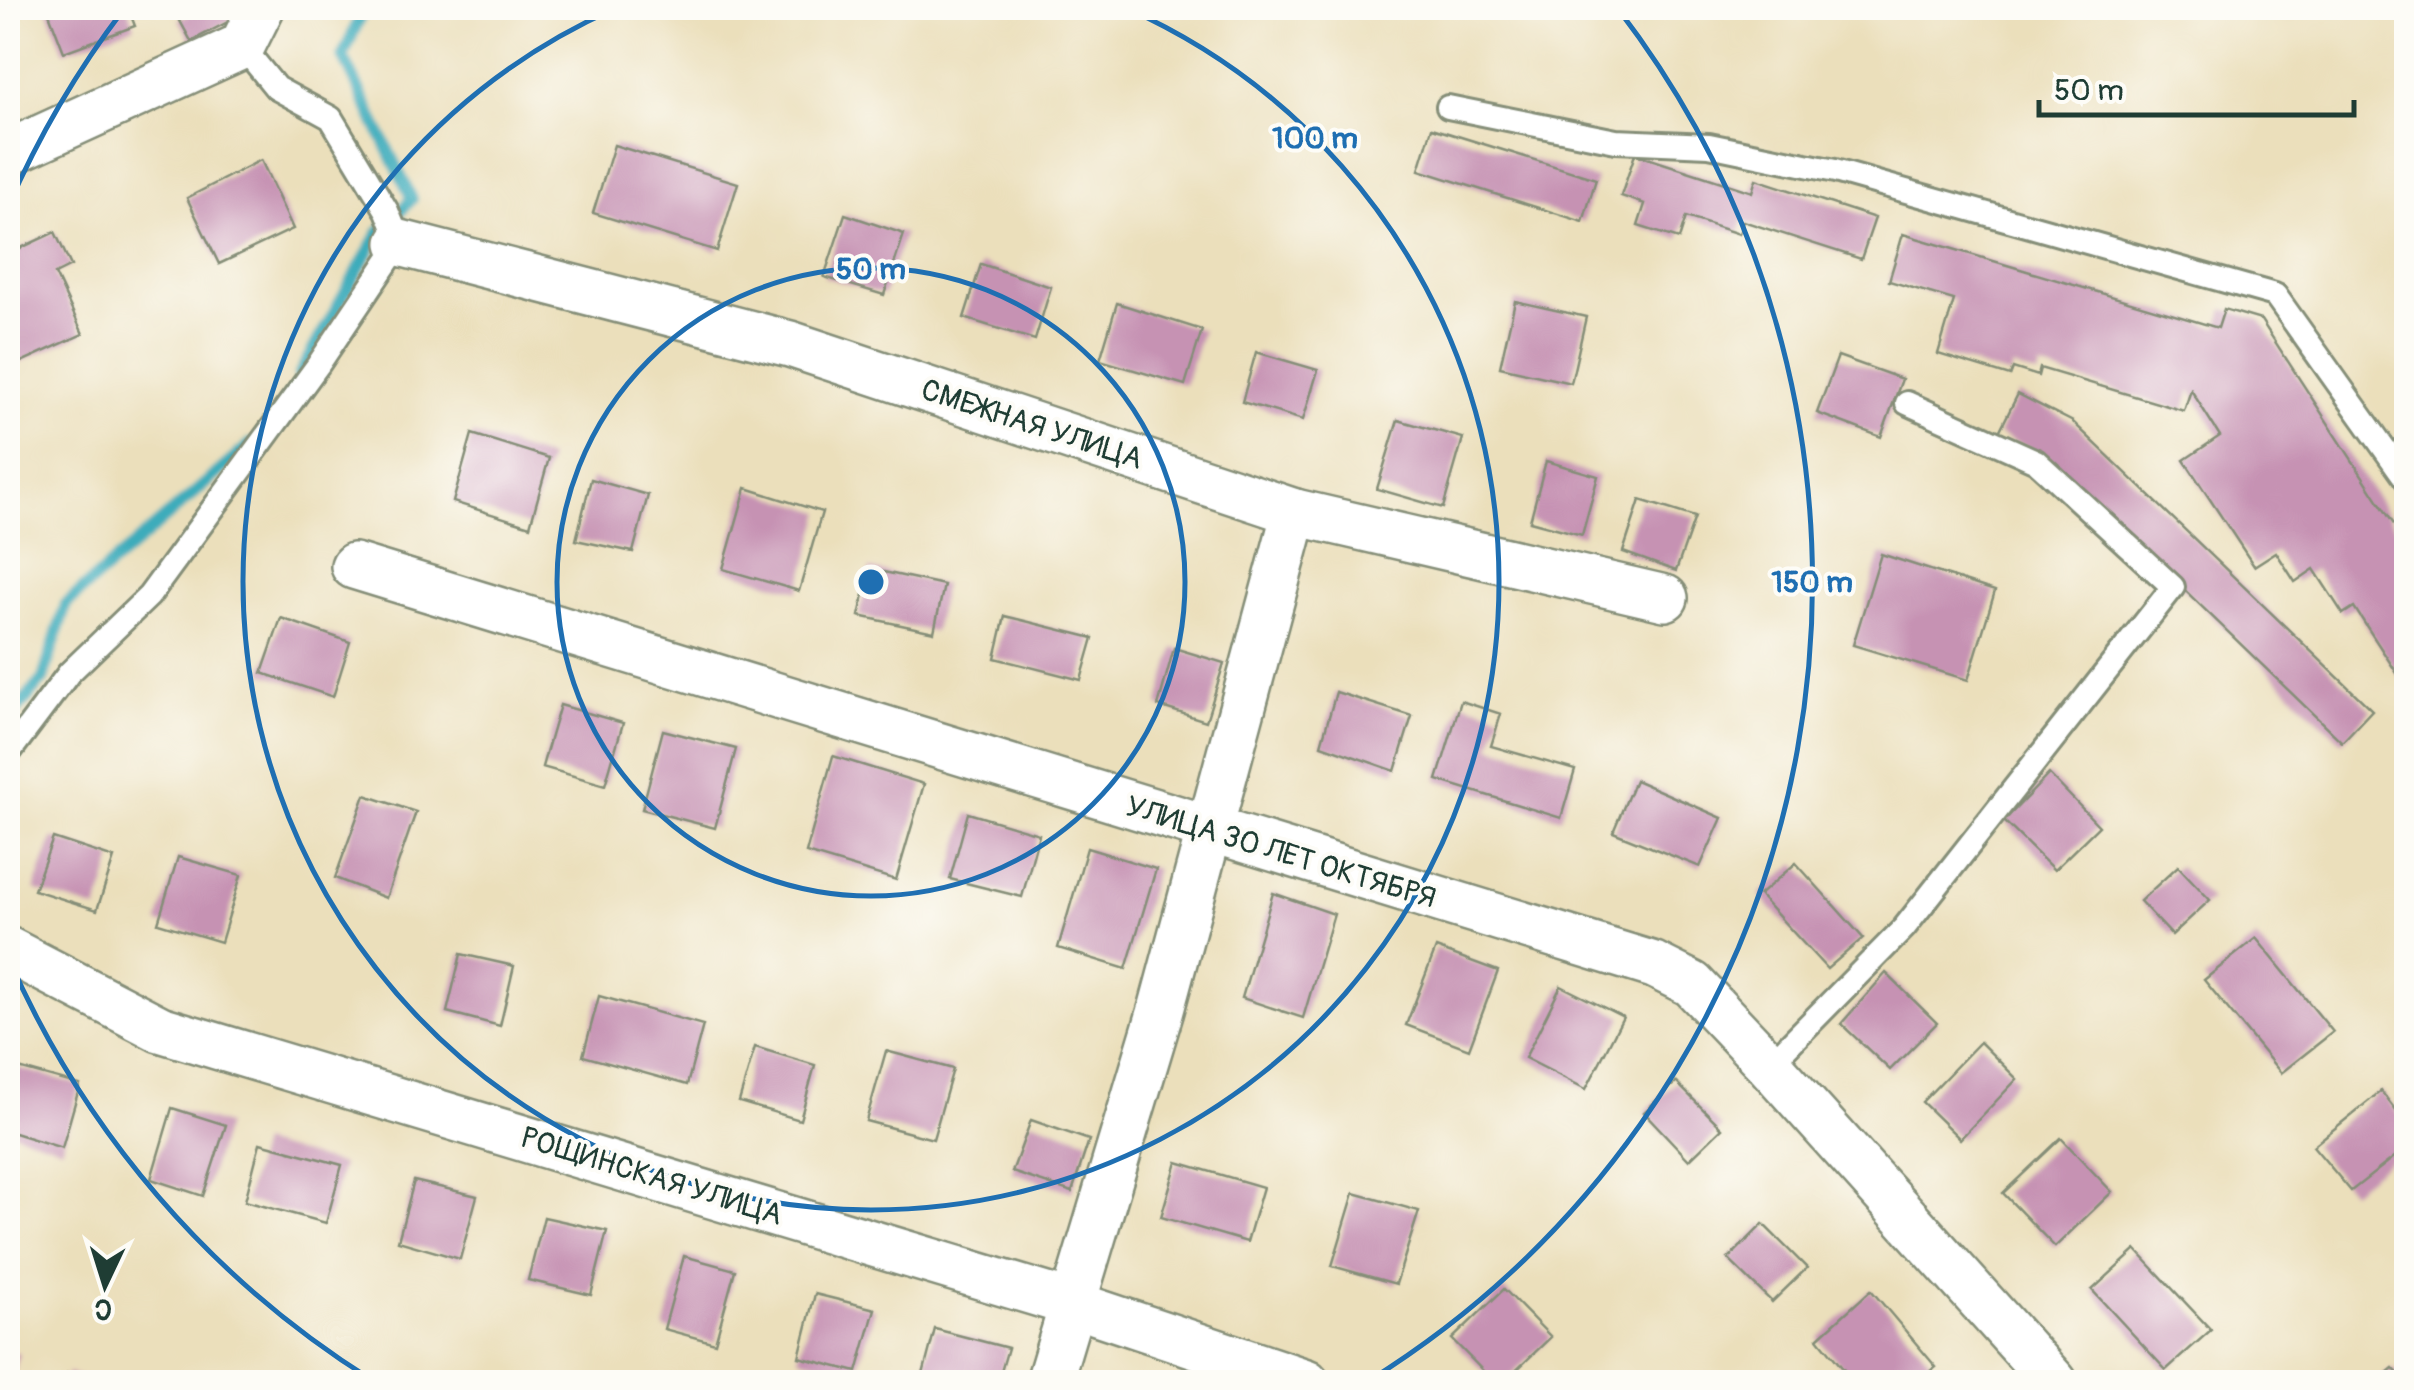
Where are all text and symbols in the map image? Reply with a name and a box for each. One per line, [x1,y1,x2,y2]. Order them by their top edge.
scale bar [2039,55,2354,117]
text: 50 m [2054,72,2124,109]
text: 100 m [1272,120,1358,157]
text: 50 m [836,251,906,288]
street label: СМЕЖНАЯ УЛИЦА [916,371,1147,478]
centre of rings [853,564,889,600]
text: 150 m [1771,564,1853,601]
street label: УЛИЦА 30 ЛЕТ ОКТЯБРЯ [1121,788,1440,917]
street label: РОЩИНСКАЯ УЛИЦА [517,1119,787,1234]
north arrow [55,1235,155,1335]
text: С [94,1290,113,1327]

